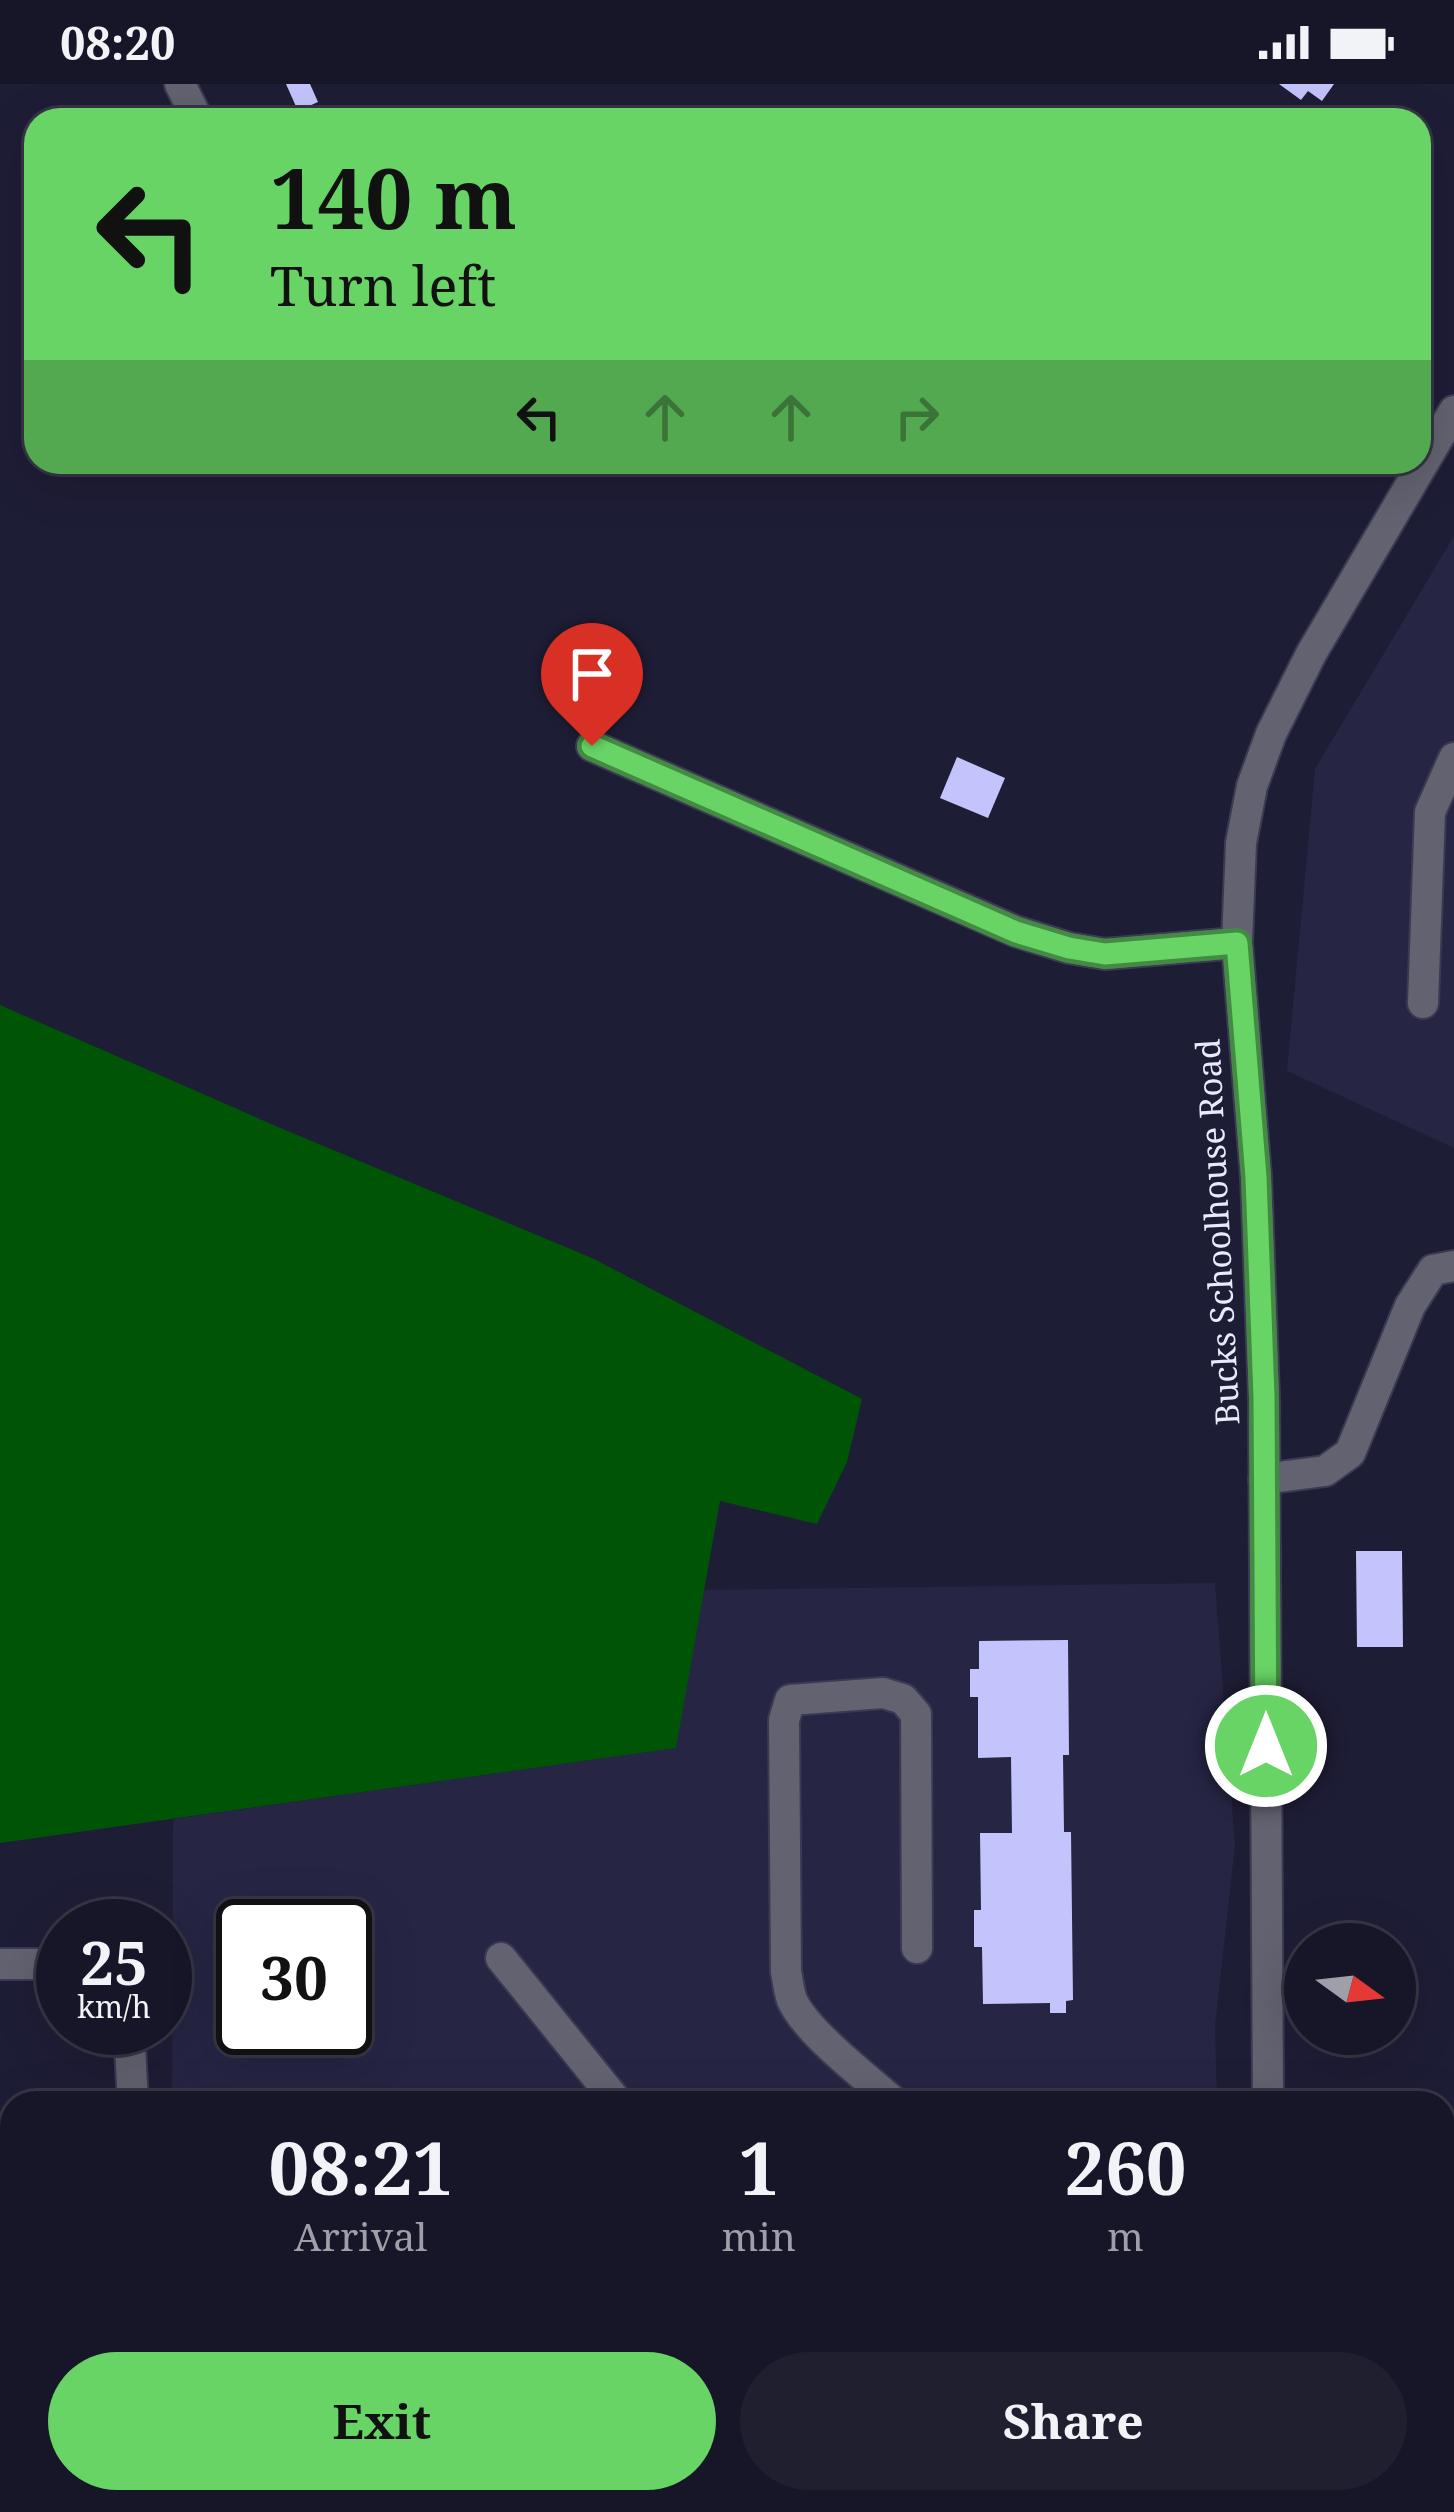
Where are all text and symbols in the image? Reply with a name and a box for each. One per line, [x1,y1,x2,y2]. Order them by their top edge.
text: 08:20 [60,12,175,73]
text: 140 m [270,139,517,254]
icon: left [72,156,228,312]
text: Turn left [270,248,496,322]
icon: left [506,384,572,450]
icon: ahead [632,384,698,450]
icon: ahead [758,384,824,450]
icon: right [884,384,950,450]
pin [541,623,643,746]
icon: arrive [559,641,625,707]
street label: Bucks Schoolhouse Road [1184,1038,1250,1426]
position arrow [1203,1683,1329,1809]
speed limit sign: 30 [216,1899,372,2055]
text: 25 [80,1921,148,2003]
north arrow [1284,1923,1416,2055]
map controls [1284,1923,1416,2055]
text: km/h [77,1986,151,2027]
text: 08:21 [268,2118,453,2216]
text: 1 [738,2118,779,2216]
text: 260 [1064,2118,1187,2216]
text: Arrival [294,2209,427,2262]
text: min [722,2209,796,2262]
text: m [1107,2209,1144,2262]
button: Exit [48,2352,716,2490]
button: Share [740,2352,1407,2490]

